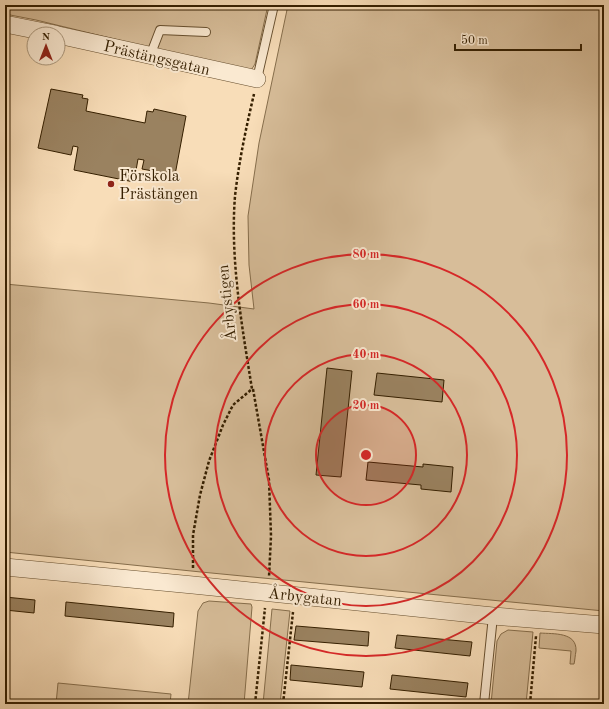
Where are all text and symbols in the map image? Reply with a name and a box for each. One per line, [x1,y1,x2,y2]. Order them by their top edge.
north arrow [26,26,66,66]
scale bar [455,26,581,52]
text: N [42,32,51,43]
text: 50 m [461,34,488,47]
street label: Prästängsgatan [102,39,212,79]
place label: Förskola Prästängen [119,169,198,203]
marker: Förskola Prästängen [106,179,116,189]
text: 80 m [353,249,380,261]
street label: Årbystigen [211,263,240,342]
text: 60 m [353,299,380,311]
text: 40 m [353,349,380,361]
text: 20 m [353,400,380,412]
centre of rings [359,448,373,462]
street label: Årbygatan [267,581,343,610]

